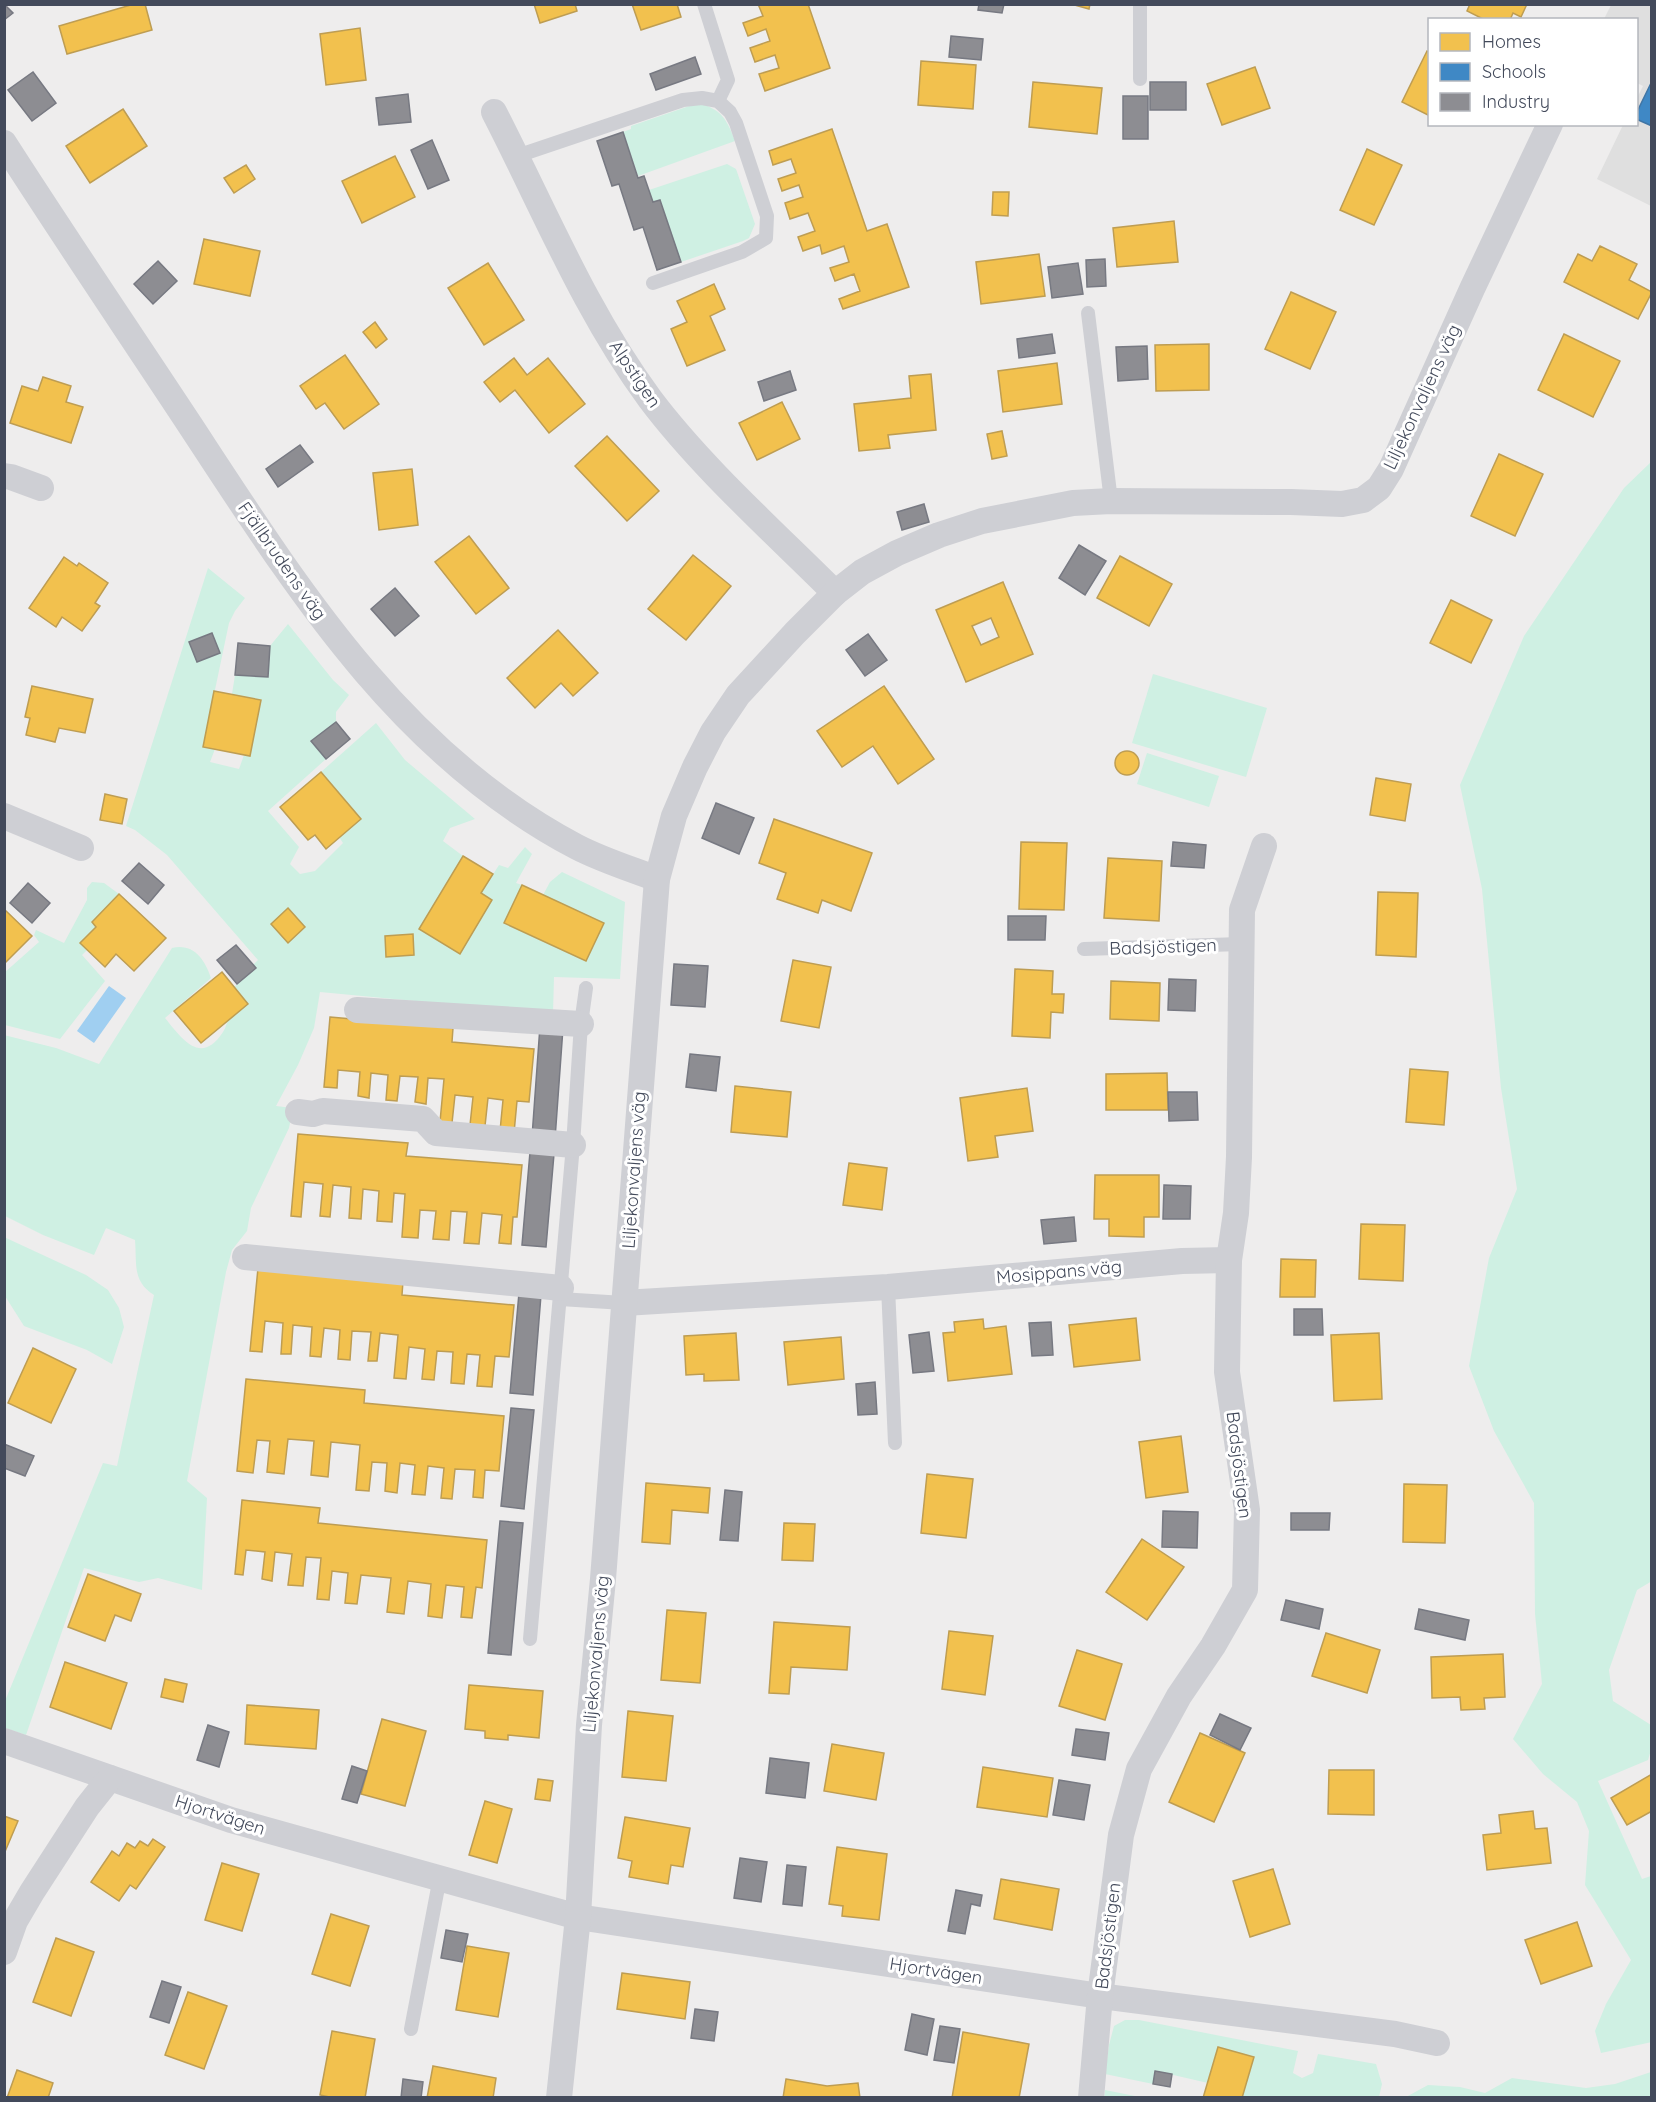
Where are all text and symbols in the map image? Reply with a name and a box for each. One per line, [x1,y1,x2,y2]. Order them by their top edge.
legend [1428,18,1638,126]
text: Homes [1482,30,1541,53]
text: Schools [1482,60,1546,83]
text: Industry [1482,90,1550,113]
street label: Liljekonvaljens väg [1378,321,1465,473]
street label: Alpstigen [604,336,666,412]
street label: Fjällbrudens väg [233,497,332,624]
street label: Badsjöstigen [1109,933,1217,960]
street label: Liljekonvaljens väg [617,1091,650,1249]
street label: Mosippans väg [995,1255,1123,1288]
street label: Badsjöstigen [1222,1410,1257,1520]
street label: Liljekonvaljens väg [577,1575,614,1733]
street label: Hjortvägen [172,1789,268,1840]
street label: Badsjöstigen [1090,1881,1125,1991]
street label: Hjortvägen [888,1952,984,1989]

